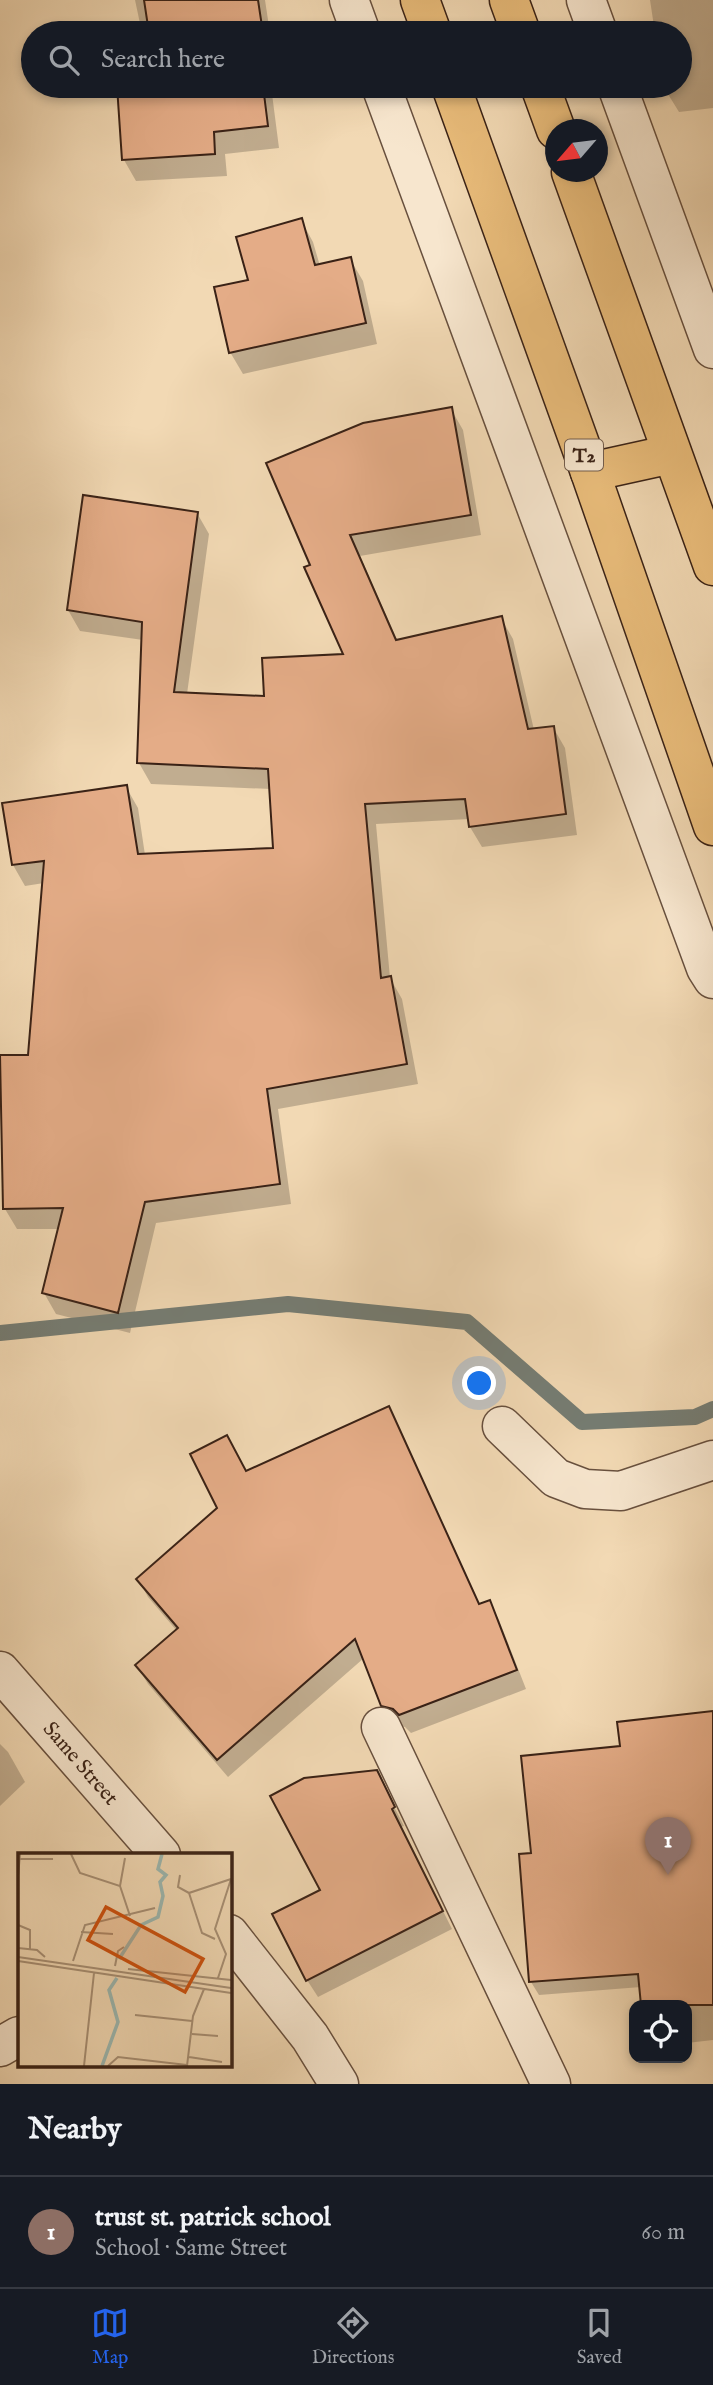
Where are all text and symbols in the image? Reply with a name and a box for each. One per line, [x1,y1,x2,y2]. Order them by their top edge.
search box [21,21,692,98]
icon: search [45,41,83,79]
text: Search here [101,43,225,76]
north arrow [545,119,608,182]
road number: T2 [565,440,603,470]
your location [462,1366,496,1400]
street label: Same Street [36,1716,124,1811]
pin: 1 [645,1817,691,1875]
inset map [18,1853,231,2066]
map controls [629,2000,692,2063]
button: locate [629,2000,692,2063]
text: Nearby [28,2111,121,2149]
text: trust st. patrick school [95,2201,331,2234]
text: 1 [47,2218,55,2247]
text: 60 m [641,2218,685,2247]
text: School · Same Street [95,2234,287,2263]
tab: Map [91,2304,129,2370]
tab: Directions [312,2304,394,2370]
tab: Saved [577,2304,622,2370]

